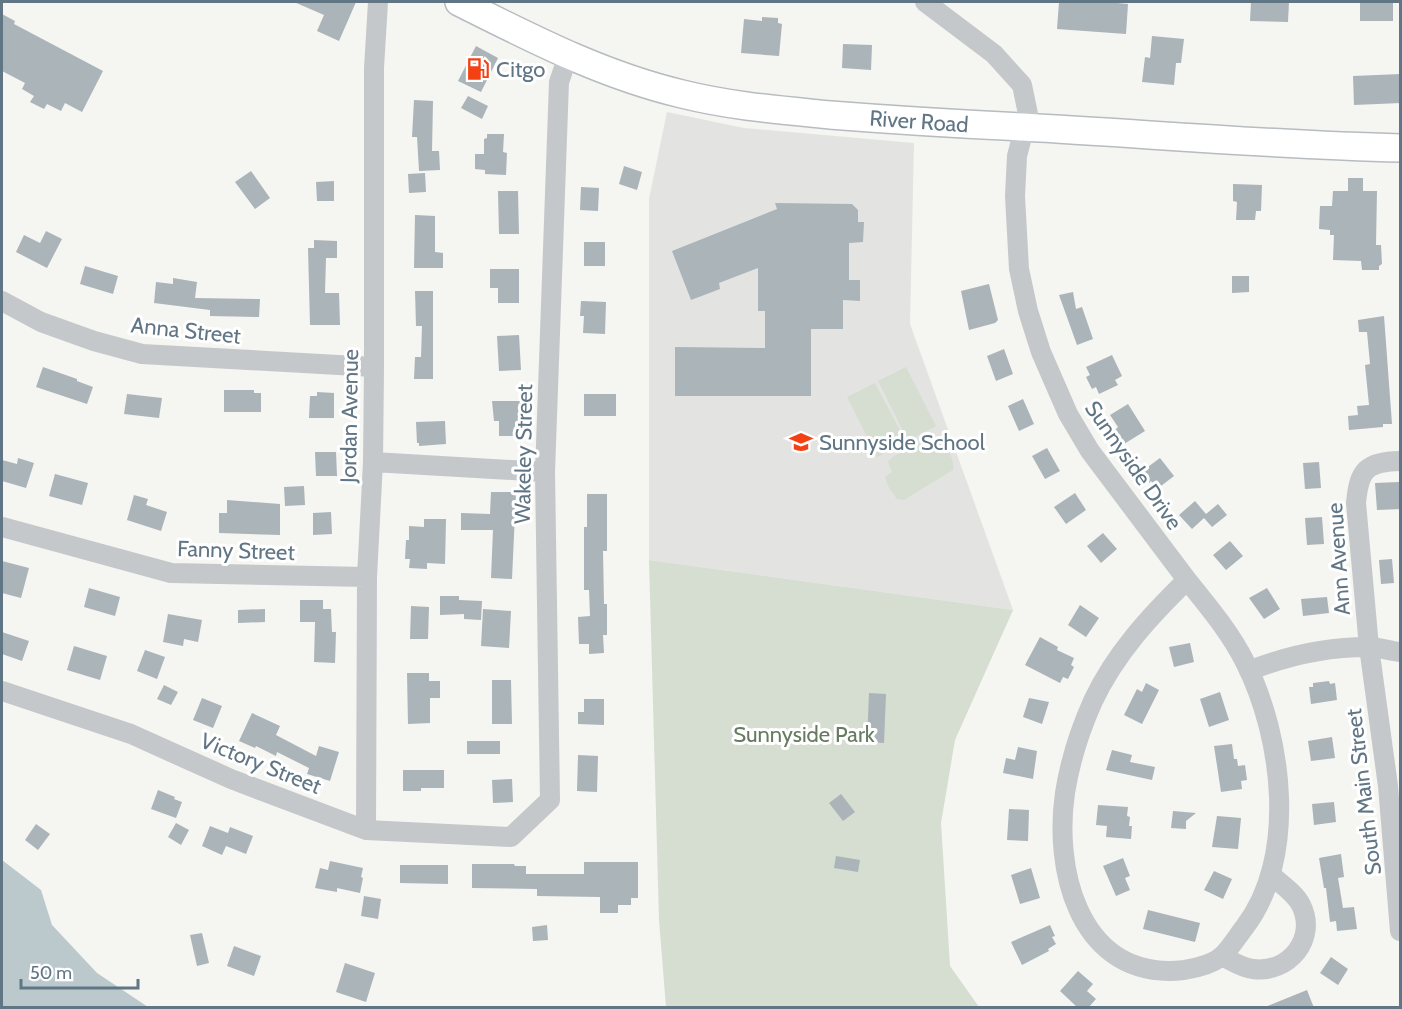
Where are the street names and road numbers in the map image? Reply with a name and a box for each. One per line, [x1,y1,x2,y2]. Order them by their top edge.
street label: River Road [868,105,969,138]
street label: Anna Street [130,311,243,350]
street label: Jordan Avenue [335,349,364,484]
street label: Wakeley Street [509,383,538,524]
street label: Sunnyside Drive [1079,396,1188,535]
street label: Ann Avenue [1321,502,1356,616]
street label: Fanny Street [177,535,296,566]
street label: South Main Street [1340,707,1387,877]
street label: Victory Street [196,727,326,800]

